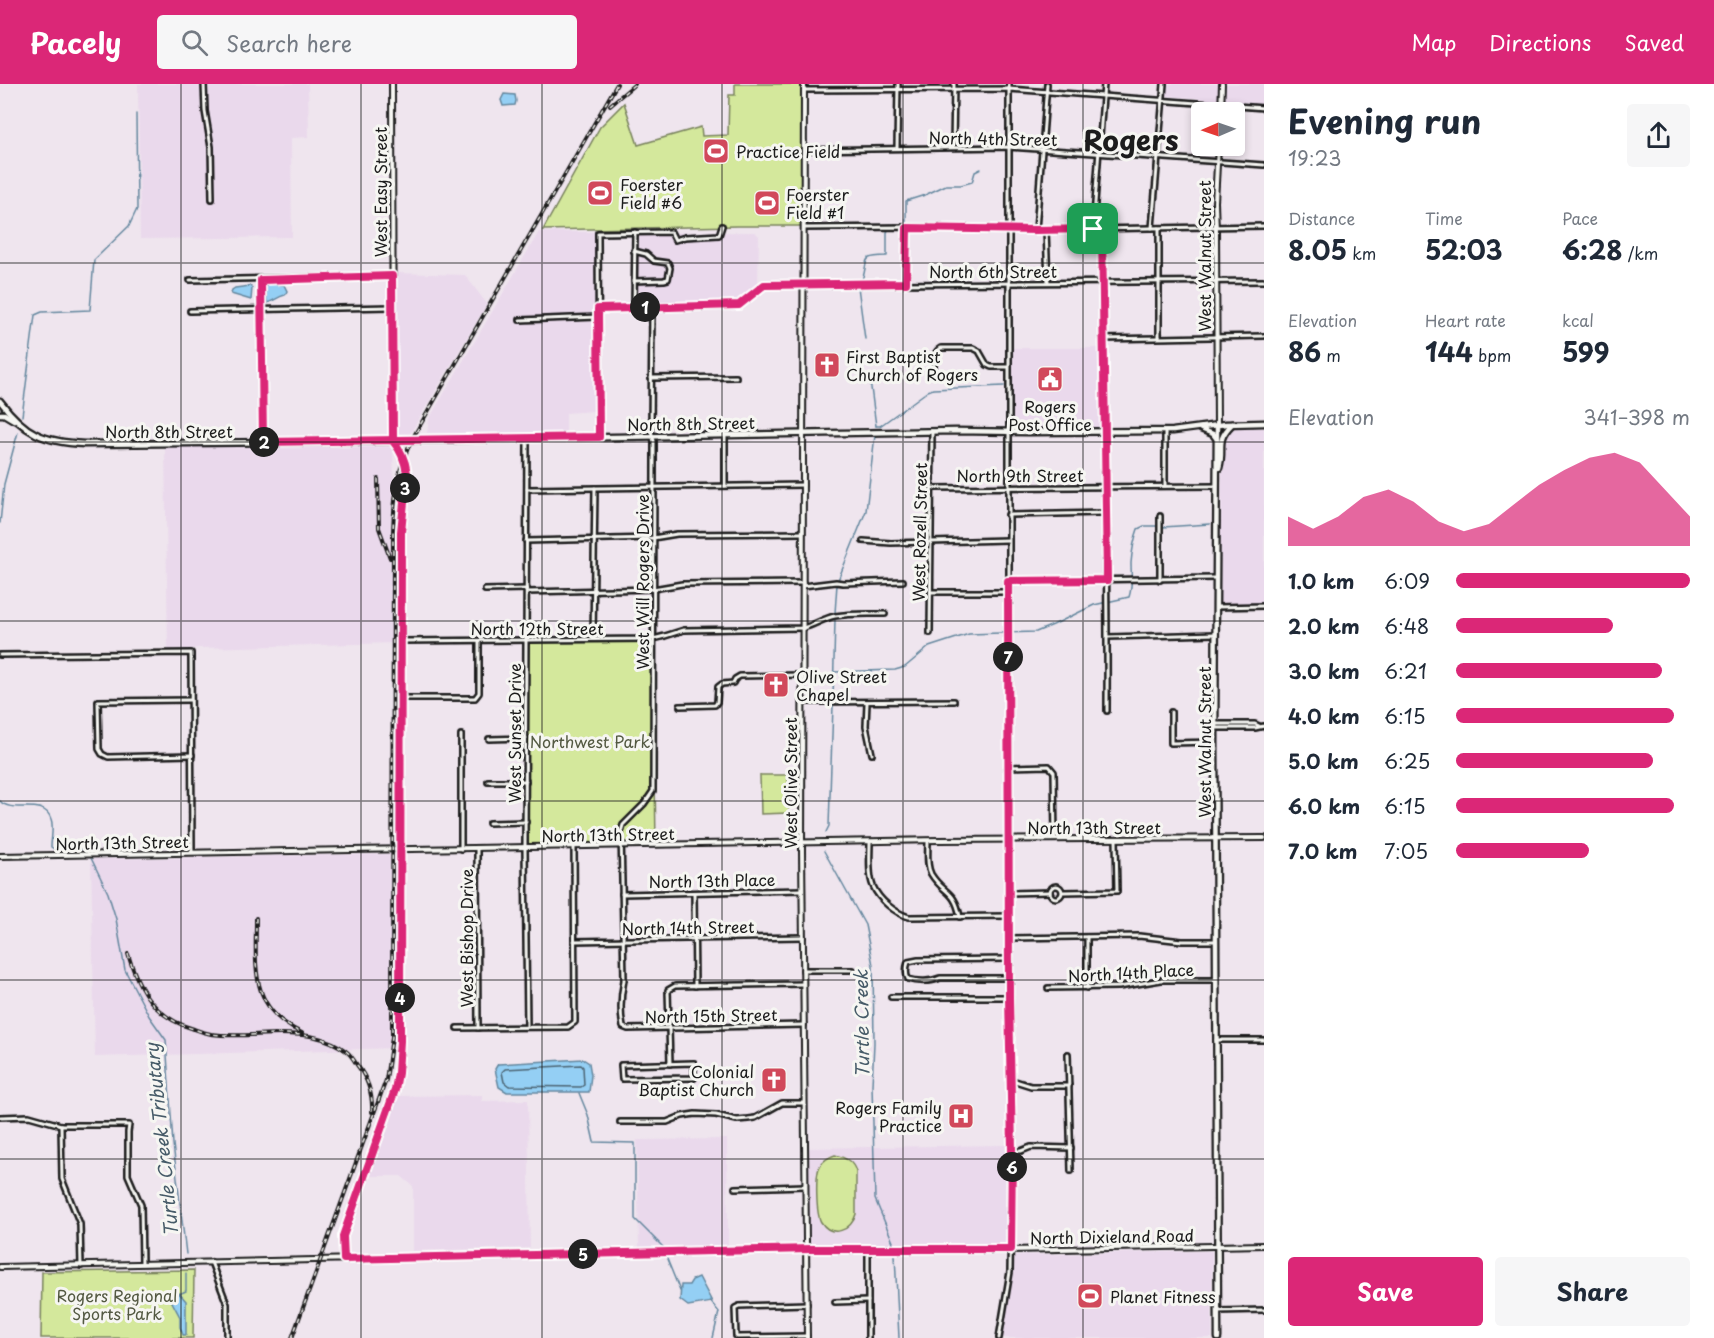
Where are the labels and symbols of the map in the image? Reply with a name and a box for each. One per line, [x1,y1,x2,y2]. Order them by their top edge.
north arrow [1191,102,1245,156]
district label: Rogers [1083,118,1179,161]
street label: North 4th Street [928,125,1058,151]
street label: West Easy Street [368,126,392,257]
sports icon: Practice Field [701,136,731,166]
place label: Practice Field [736,139,840,163]
place label: Foerster Field #6 [620,172,684,214]
sports icon: Foerster Field #6 [585,178,615,208]
street label: West Walnut Street [1192,180,1216,332]
place label: Foerster Field #1 [786,182,850,224]
sports icon: Foerster Field #1 [752,188,782,218]
pin [1067,203,1118,254]
street label: North 6th Street [929,259,1058,283]
pin: 1 [630,292,660,322]
place label: First Baptist Church of Rogers [846,344,978,386]
church icon: First Baptist Church of Rogers [812,350,842,380]
public building icon: Rogers Post Office [1035,364,1065,394]
place label: Rogers Post Office [1008,394,1092,436]
street label: North 8th Street [627,410,756,436]
street label: North 8th Street [105,419,233,443]
pin: 2 [249,427,279,457]
street label: West Rozell Street [906,462,932,602]
street label: North 9th Street [957,463,1084,487]
pin: 3 [390,473,420,503]
street label: West Will Rogers Drive [630,494,654,670]
street label: North 12th Street [471,616,603,640]
pin: 7 [993,642,1023,672]
street label: West Sunset Drive [502,663,526,803]
place label: Olive Street Chapel [796,664,887,706]
street label: West Walnut Street [1192,666,1216,818]
church icon: Olive Street Chapel [761,670,791,700]
street label: West Olive Street [778,717,802,849]
park label: Northwest Park [530,729,650,753]
street label: North 13th Street [1027,815,1161,839]
street label: North 13th Street [541,821,675,847]
street label: North 13th Street [55,829,189,855]
street label: North 13th Place [648,867,776,893]
street label: West Bishop Drive [454,868,478,1007]
street label: North 14th Street [621,914,755,940]
street label: North 14th Place [1067,957,1195,987]
water label: Turtle Creek [847,969,875,1078]
pin: 4 [385,983,415,1013]
street label: North 15th Street [644,1002,778,1028]
water label: Turtle Creek Tributary [137,1040,185,1238]
place label: Colonial Baptist Church [638,1059,754,1101]
church icon: Colonial Baptist Church [759,1065,789,1095]
place label: Rogers Family Practice [835,1095,942,1137]
hospital icon: Rogers Family Practice [946,1101,976,1131]
pin: 6 [997,1152,1027,1182]
street label: North Dixieland Road [1030,1223,1194,1249]
pin: 5 [568,1239,598,1269]
sports icon: Planet Fitness [1075,1281,1105,1311]
park label: Rogers Regional Sports Park [57,1283,177,1325]
place label: Planet Fitness [1110,1284,1216,1308]

